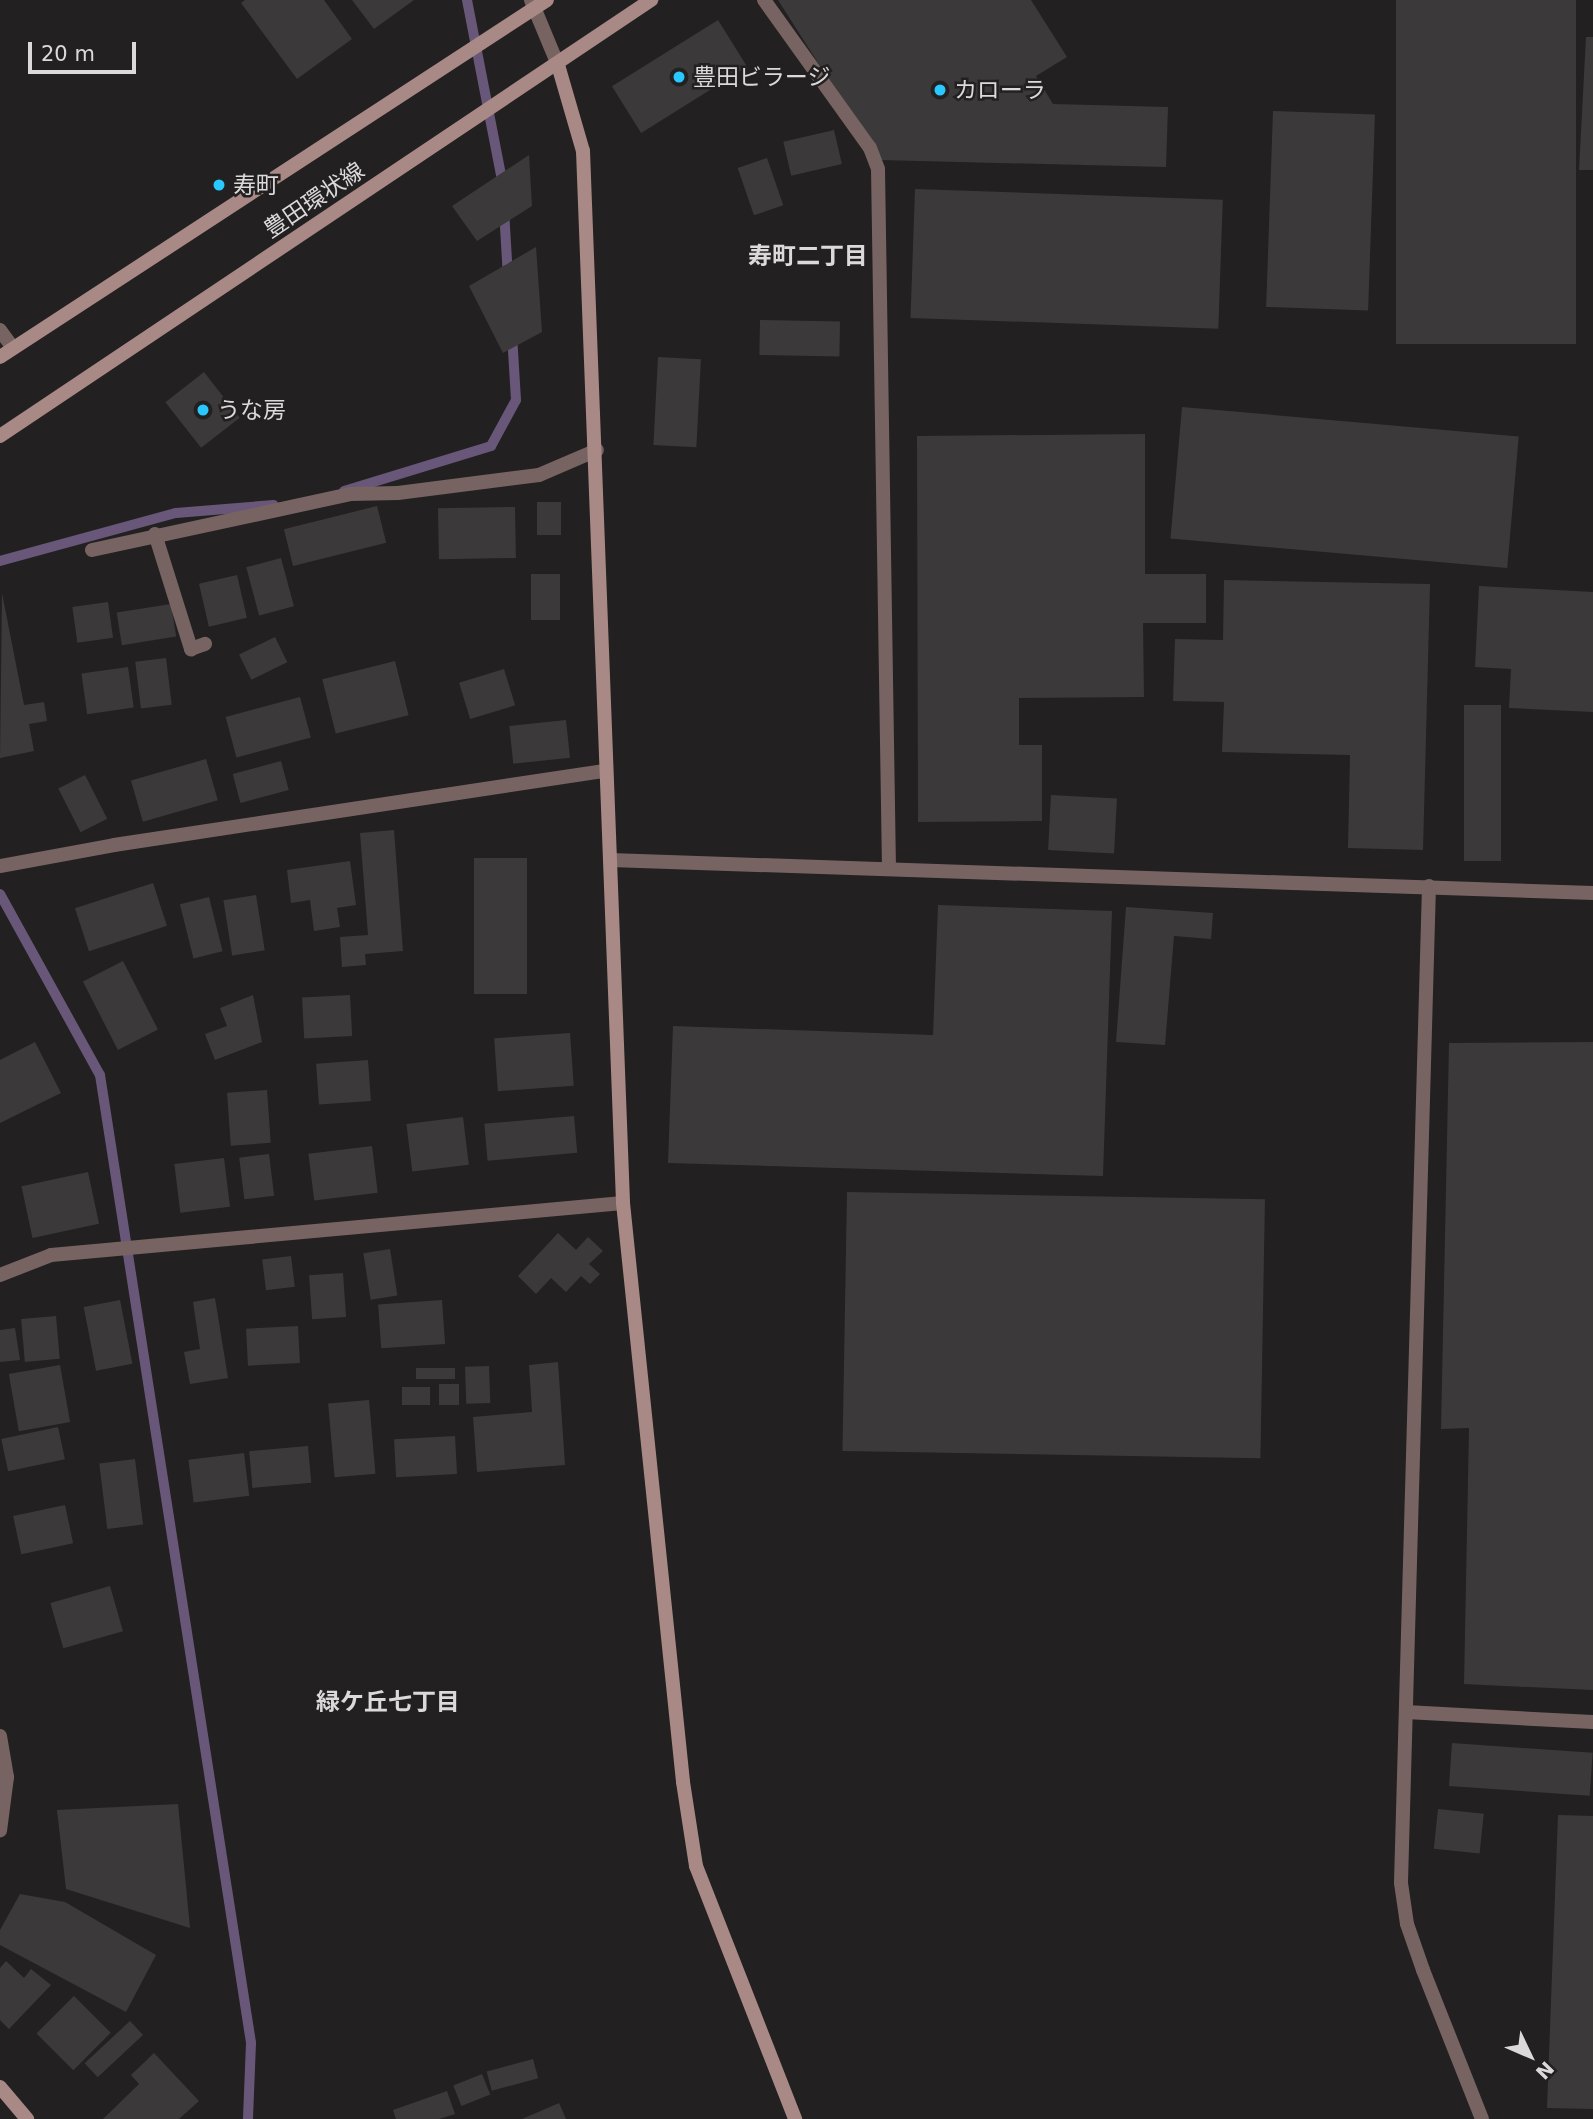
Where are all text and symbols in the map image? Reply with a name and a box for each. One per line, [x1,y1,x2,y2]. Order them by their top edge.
scale bar [32,28,140,72]
text: 20 m [41,42,95,66]
place label: 豊田ビラージ [693,63,831,91]
marker: 豊田ビラージ [671,69,687,85]
place label: カローラ [954,76,1046,104]
marker: カローラ [932,82,948,98]
street label: 豊田環状線 [259,156,369,244]
place label: 寿町 [233,171,279,199]
marker: 寿町 [211,177,227,193]
district label: 寿町二丁目 [748,243,868,271]
place label: うな房 [217,396,286,424]
marker: うな房 [195,402,211,418]
district label: 緑ケ丘七丁目 [316,1689,460,1717]
north arrow [1495,2021,1565,2091]
text: N [1532,2057,1559,2084]

